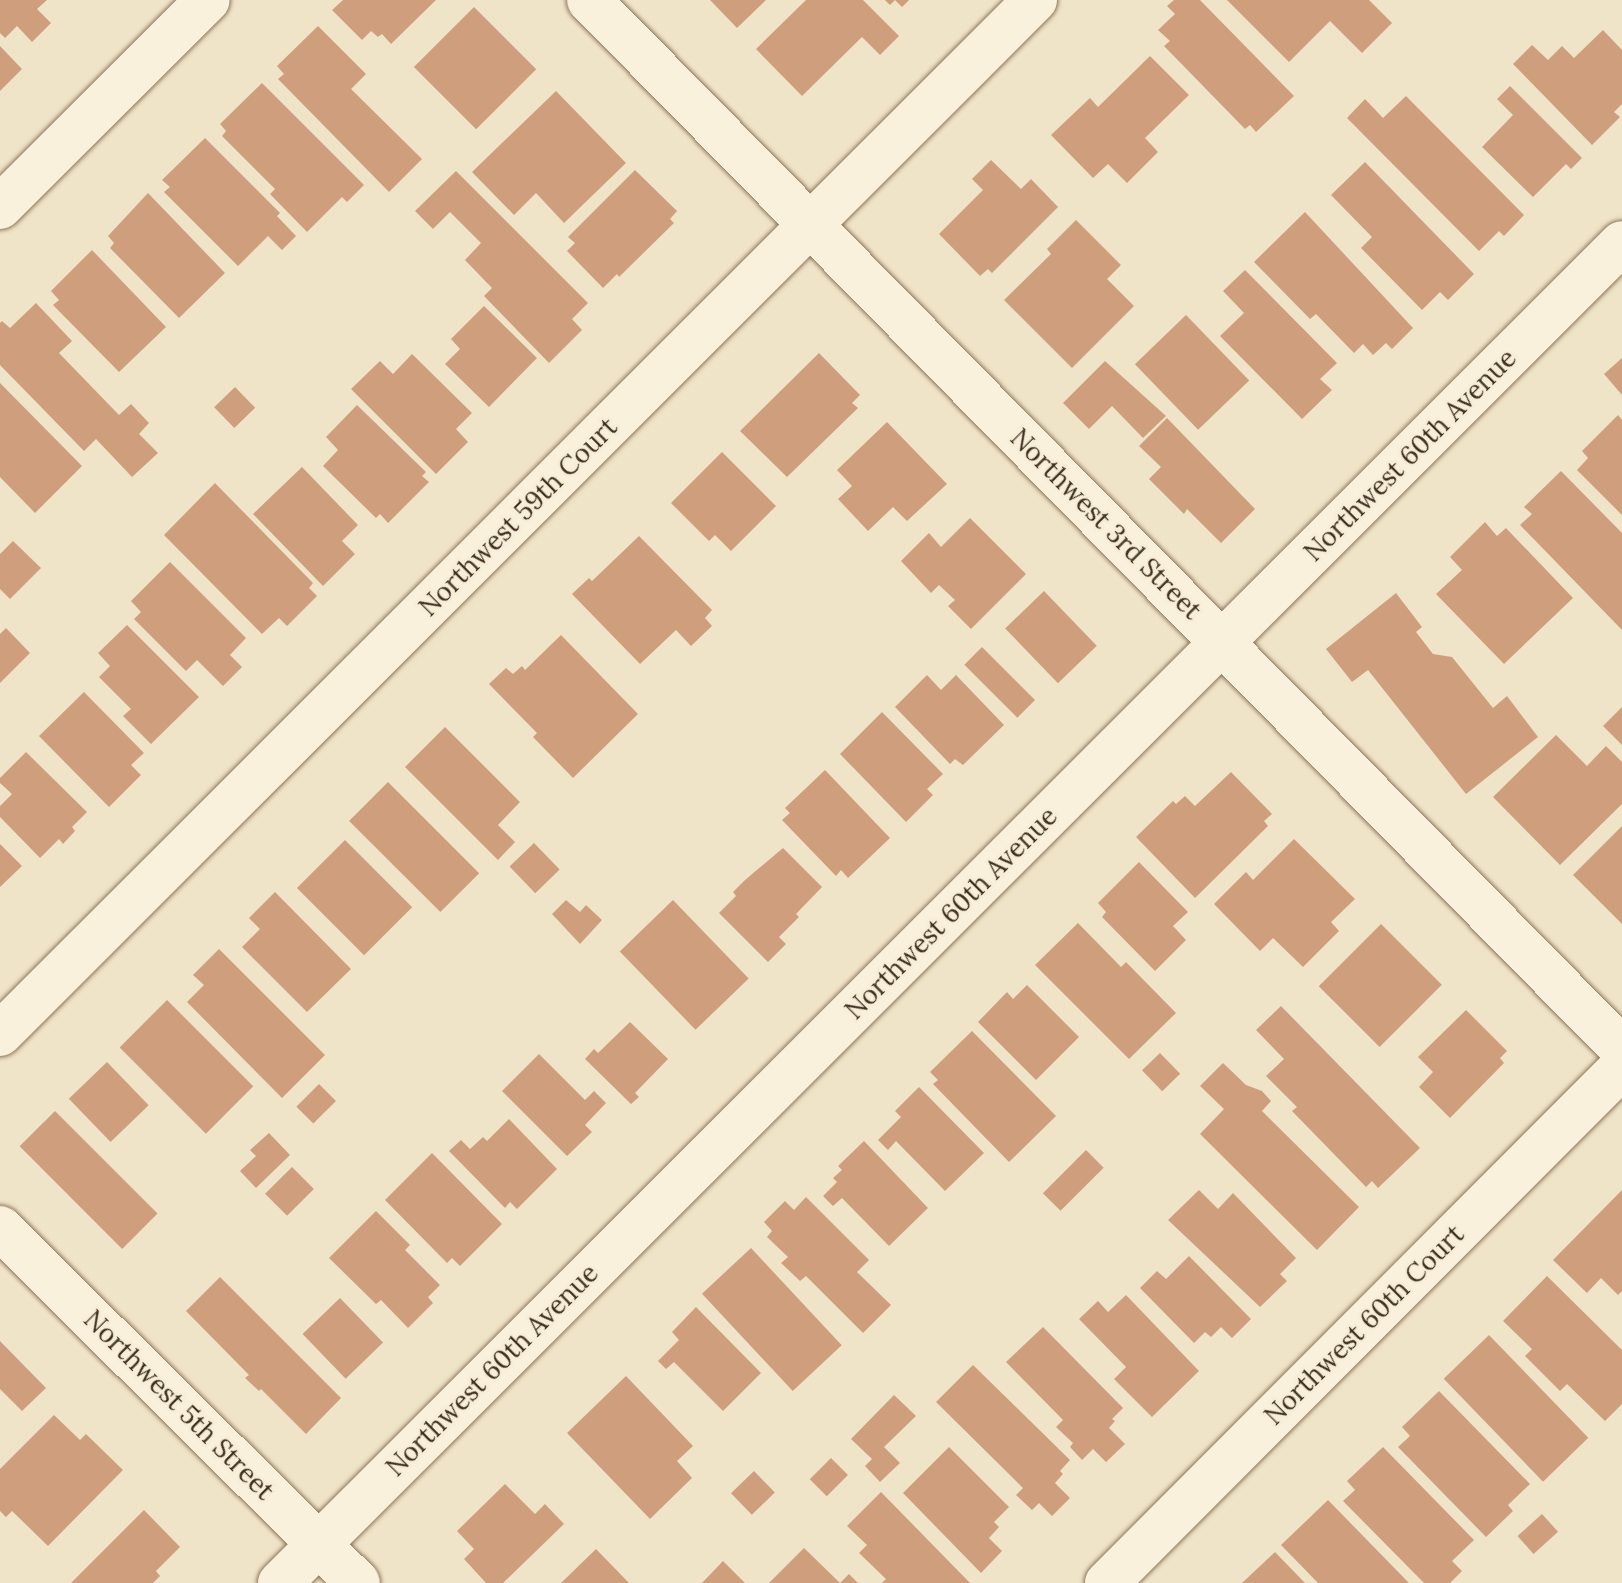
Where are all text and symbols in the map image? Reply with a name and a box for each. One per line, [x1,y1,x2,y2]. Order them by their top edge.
street label: Northwest 60th Avenue [1297,342,1523,568]
street label: Northwest 59th Court [412,411,624,623]
street label: Northwest 3rd Street [1004,422,1208,626]
street label: Northwest 60th Avenue [838,800,1064,1026]
street label: Northwest 60th Court [1258,1219,1470,1431]
street label: Northwest 60th Avenue [379,1257,605,1483]
street label: Northwest 5th Street [78,1304,280,1506]

